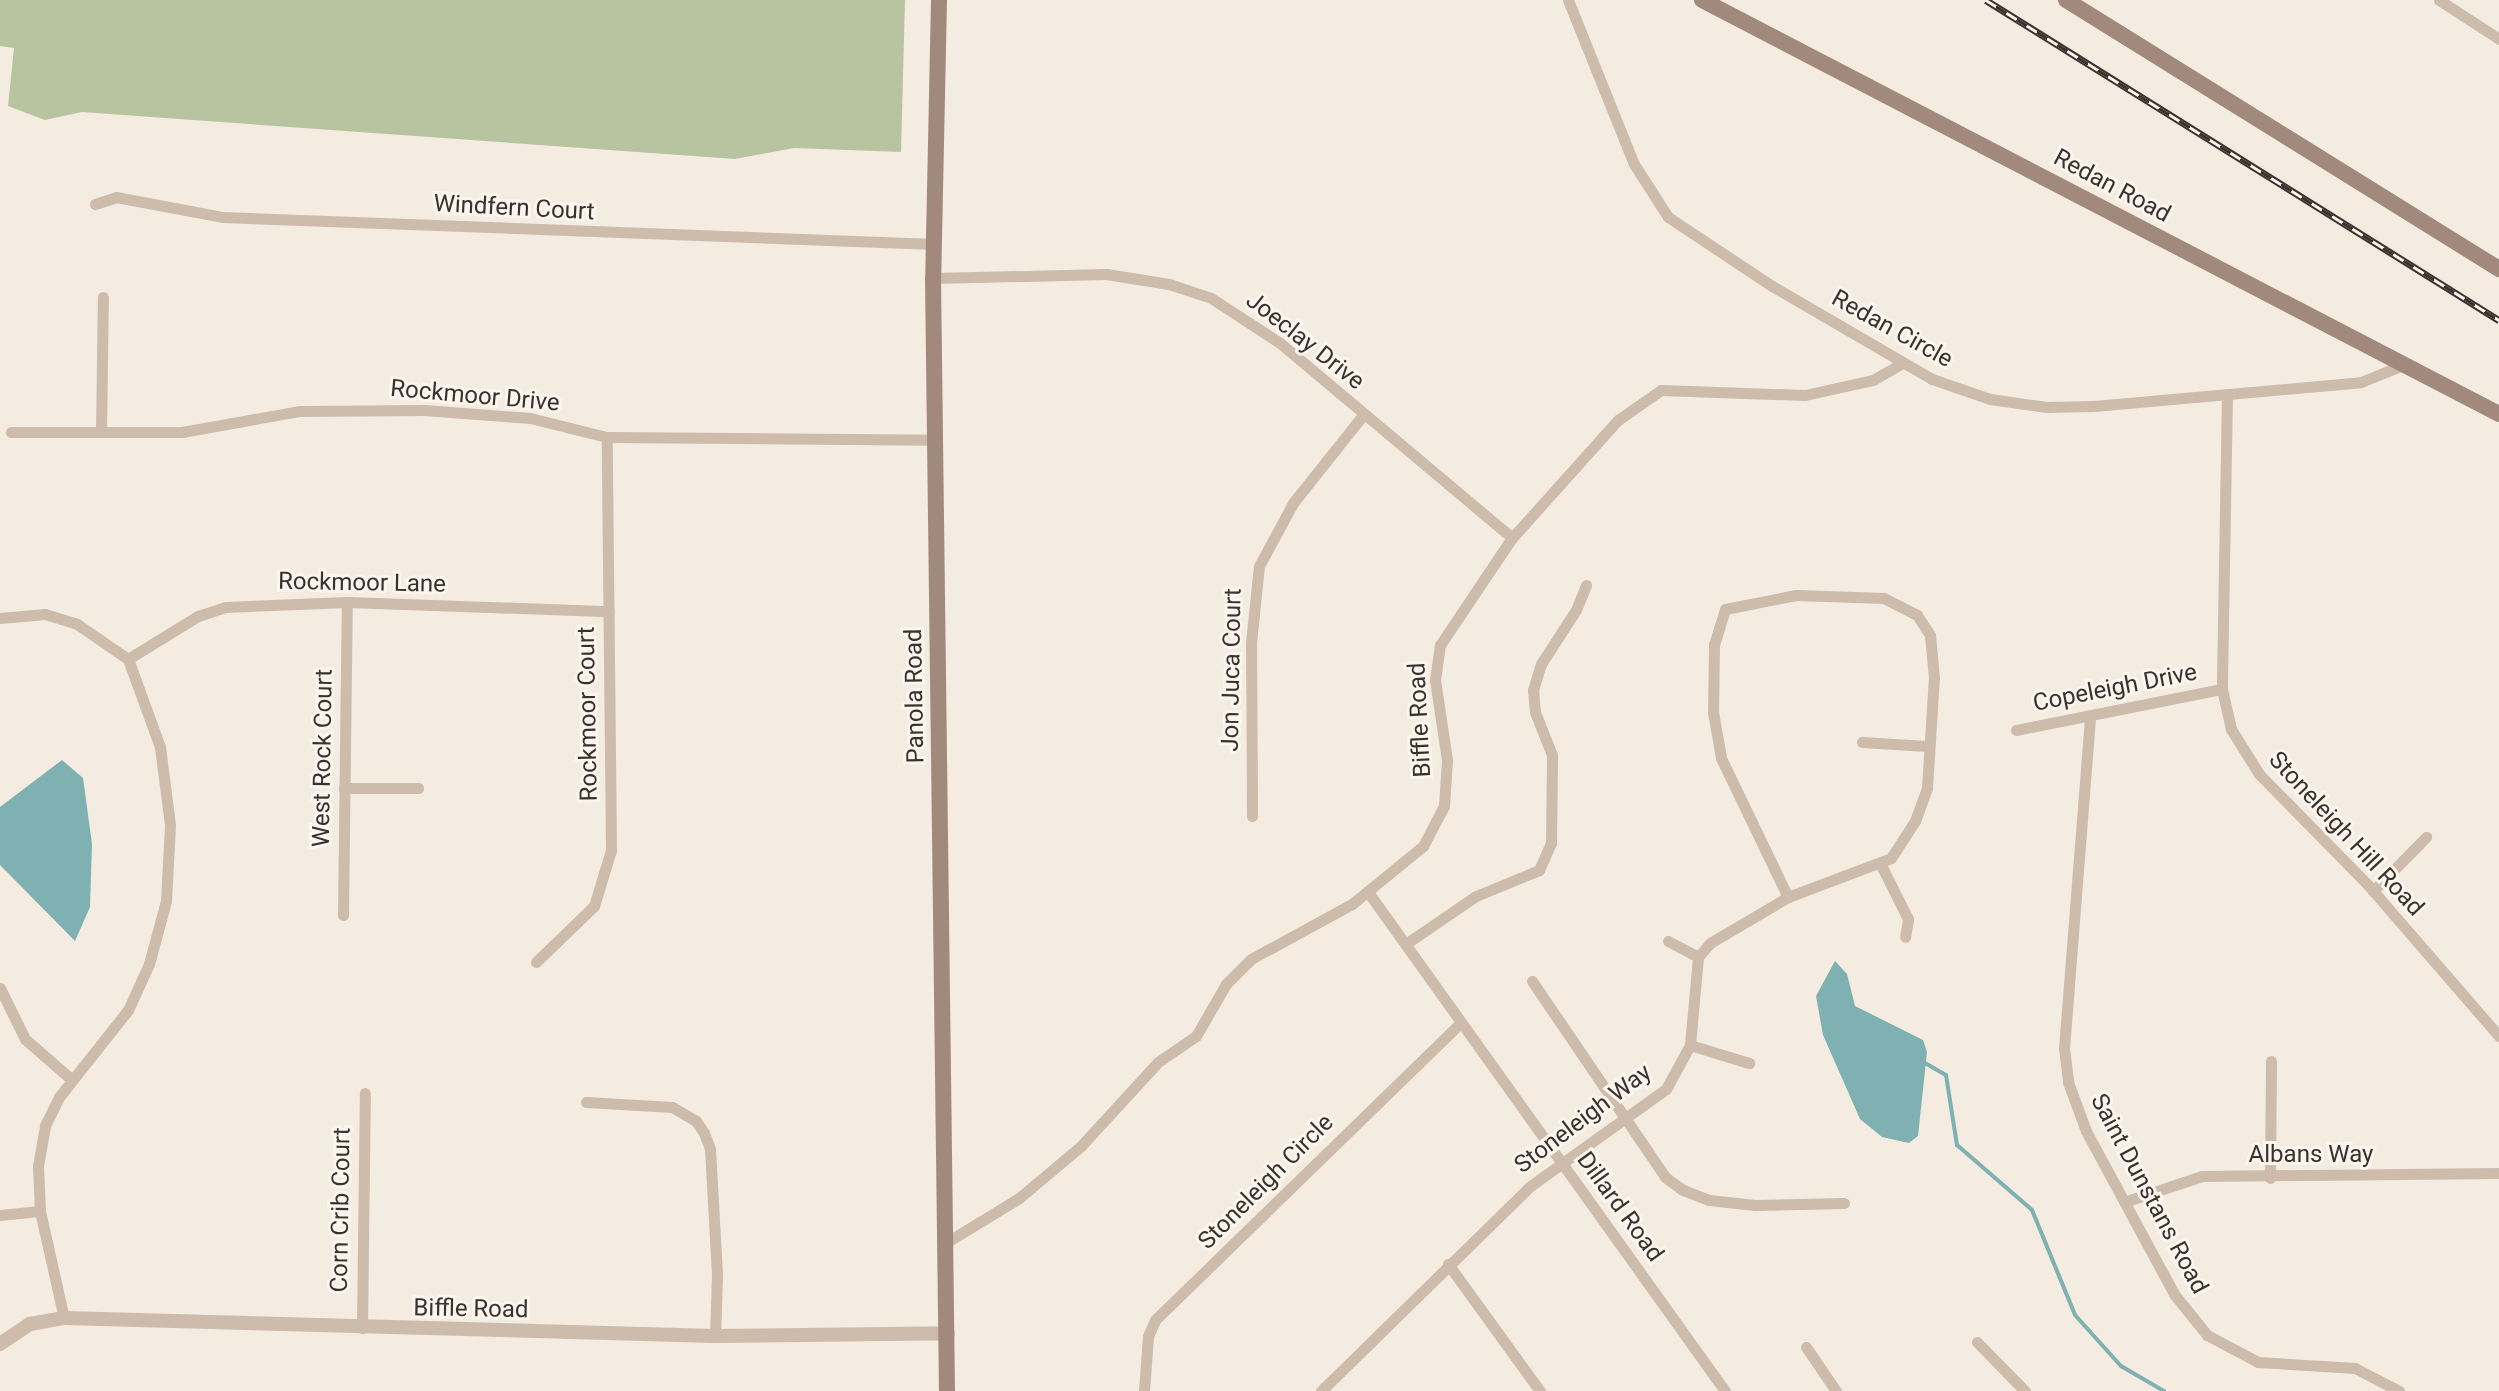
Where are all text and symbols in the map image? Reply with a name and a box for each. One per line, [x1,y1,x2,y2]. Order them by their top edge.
street label: Redan Road [2049,143,2175,229]
street label: Windfern Court [433,189,595,227]
street label: Redan Circle [1827,284,1957,374]
street label: Joeclay Drive [1240,286,1370,396]
street label: Rockmoor Drive [389,374,561,418]
street label: Rockmoor Lane [278,567,446,599]
street label: Jon Juca Court [1216,588,1248,752]
street label: Rockmoor Court [572,626,604,802]
street label: Panola Road [899,628,931,764]
street label: Copeleigh Drive [2031,658,2199,718]
street label: Biffle Road [1403,662,1437,778]
street label: West Rock Court [307,669,339,847]
street label: Stoneleigh Hill Road [2262,746,2430,922]
street label: Stoneleigh Way [1509,1058,1657,1180]
street label: Saint Dunstans Road [2084,1089,2214,1299]
street label: Stoneleigh Circle [1193,1109,1339,1255]
street label: Corn Crib Court [325,1127,357,1293]
street label: Albans Way [2249,1141,2373,1169]
street label: Dillard Road [1571,1146,1669,1268]
street label: Biffle Road [413,1294,529,1324]

